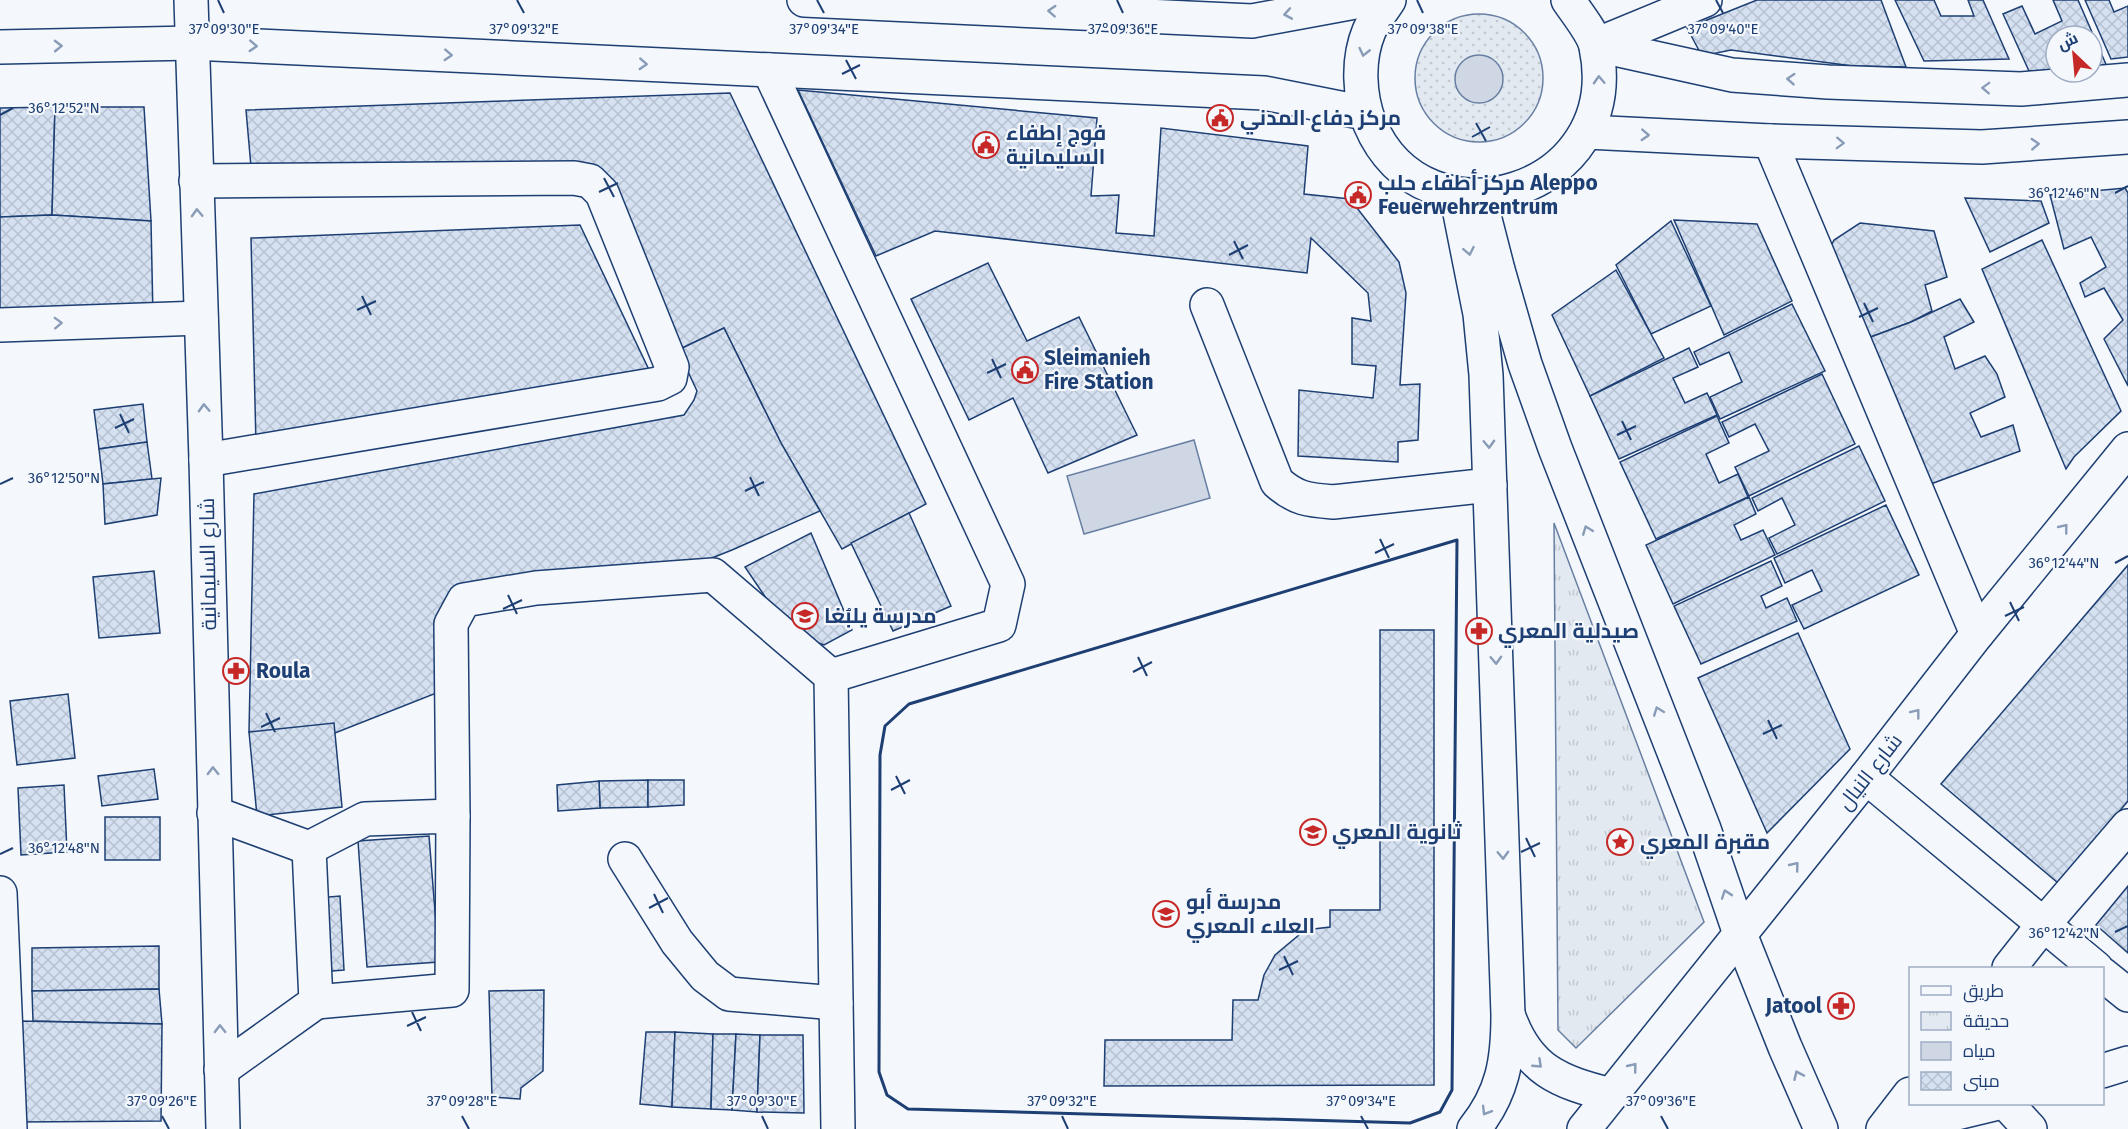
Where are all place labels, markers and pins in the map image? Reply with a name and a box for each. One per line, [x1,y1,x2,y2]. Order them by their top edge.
public building icon: مركز دفاع المدني [1205,103,1235,133]
place label: مركز دفاع المدني [1240,105,1401,135]
place label: فوج إطفاء السليمانية [1006,120,1106,170]
public building icon: فوج إطفاء السليمانية [971,130,1001,160]
place label: مركز أطفاء حلب Aleppo Feuerwehrzentrum [1378,169,1598,220]
public building icon: مركز أطفاء حلب Aleppo Feuerwehrzentrum [1343,180,1373,210]
place label: Sleimanieh Fire Station [1044,345,1154,395]
public building icon: Sleimanieh Fire Station [1010,355,1040,385]
school or university icon: مدرسة يلبُغا [790,601,820,631]
place label: مدرسة يلبُغا [824,603,937,629]
pharmacy icon: صيدلية المعري [1464,616,1494,646]
place label: صيدلية المعري [1498,618,1639,648]
pharmacy icon: Roula [221,656,251,686]
place label: Roula [256,658,311,684]
school or university icon: ثانوية المعري [1298,817,1328,847]
place label: ثانوية المعري [1332,819,1462,849]
place icon: مقبرة المعري [1605,827,1635,857]
place label: مقبرة المعري [1640,829,1770,859]
place label: مدرسة أبو العلاء المعري [1186,888,1315,943]
school or university icon: مدرسة أبو العلاء المعري [1151,899,1181,929]
pharmacy icon: Jatool [1826,991,1856,1021]
place label: Jatool [1764,993,1823,1019]

